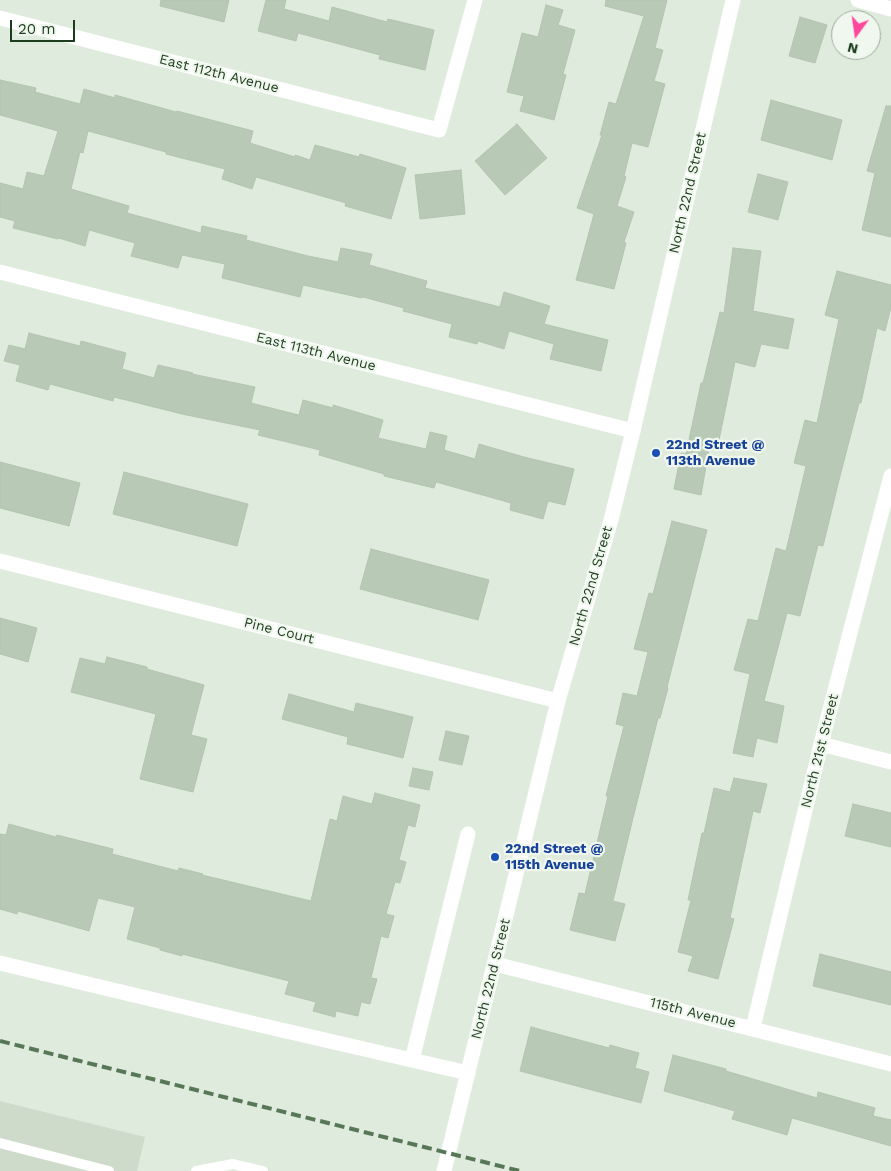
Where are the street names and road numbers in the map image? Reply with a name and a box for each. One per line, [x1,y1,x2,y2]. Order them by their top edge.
street label: East 112th Avenue [157,51,281,97]
street label: North 22nd Street [666,131,710,255]
street label: East 113th Avenue [254,329,378,375]
street label: North 22nd Street [566,524,616,648]
street label: Pine Court [242,614,316,648]
street label: North 21st Street [798,692,842,810]
street label: North 22nd Street [468,917,514,1041]
street label: 115th Avenue [648,994,738,1032]

